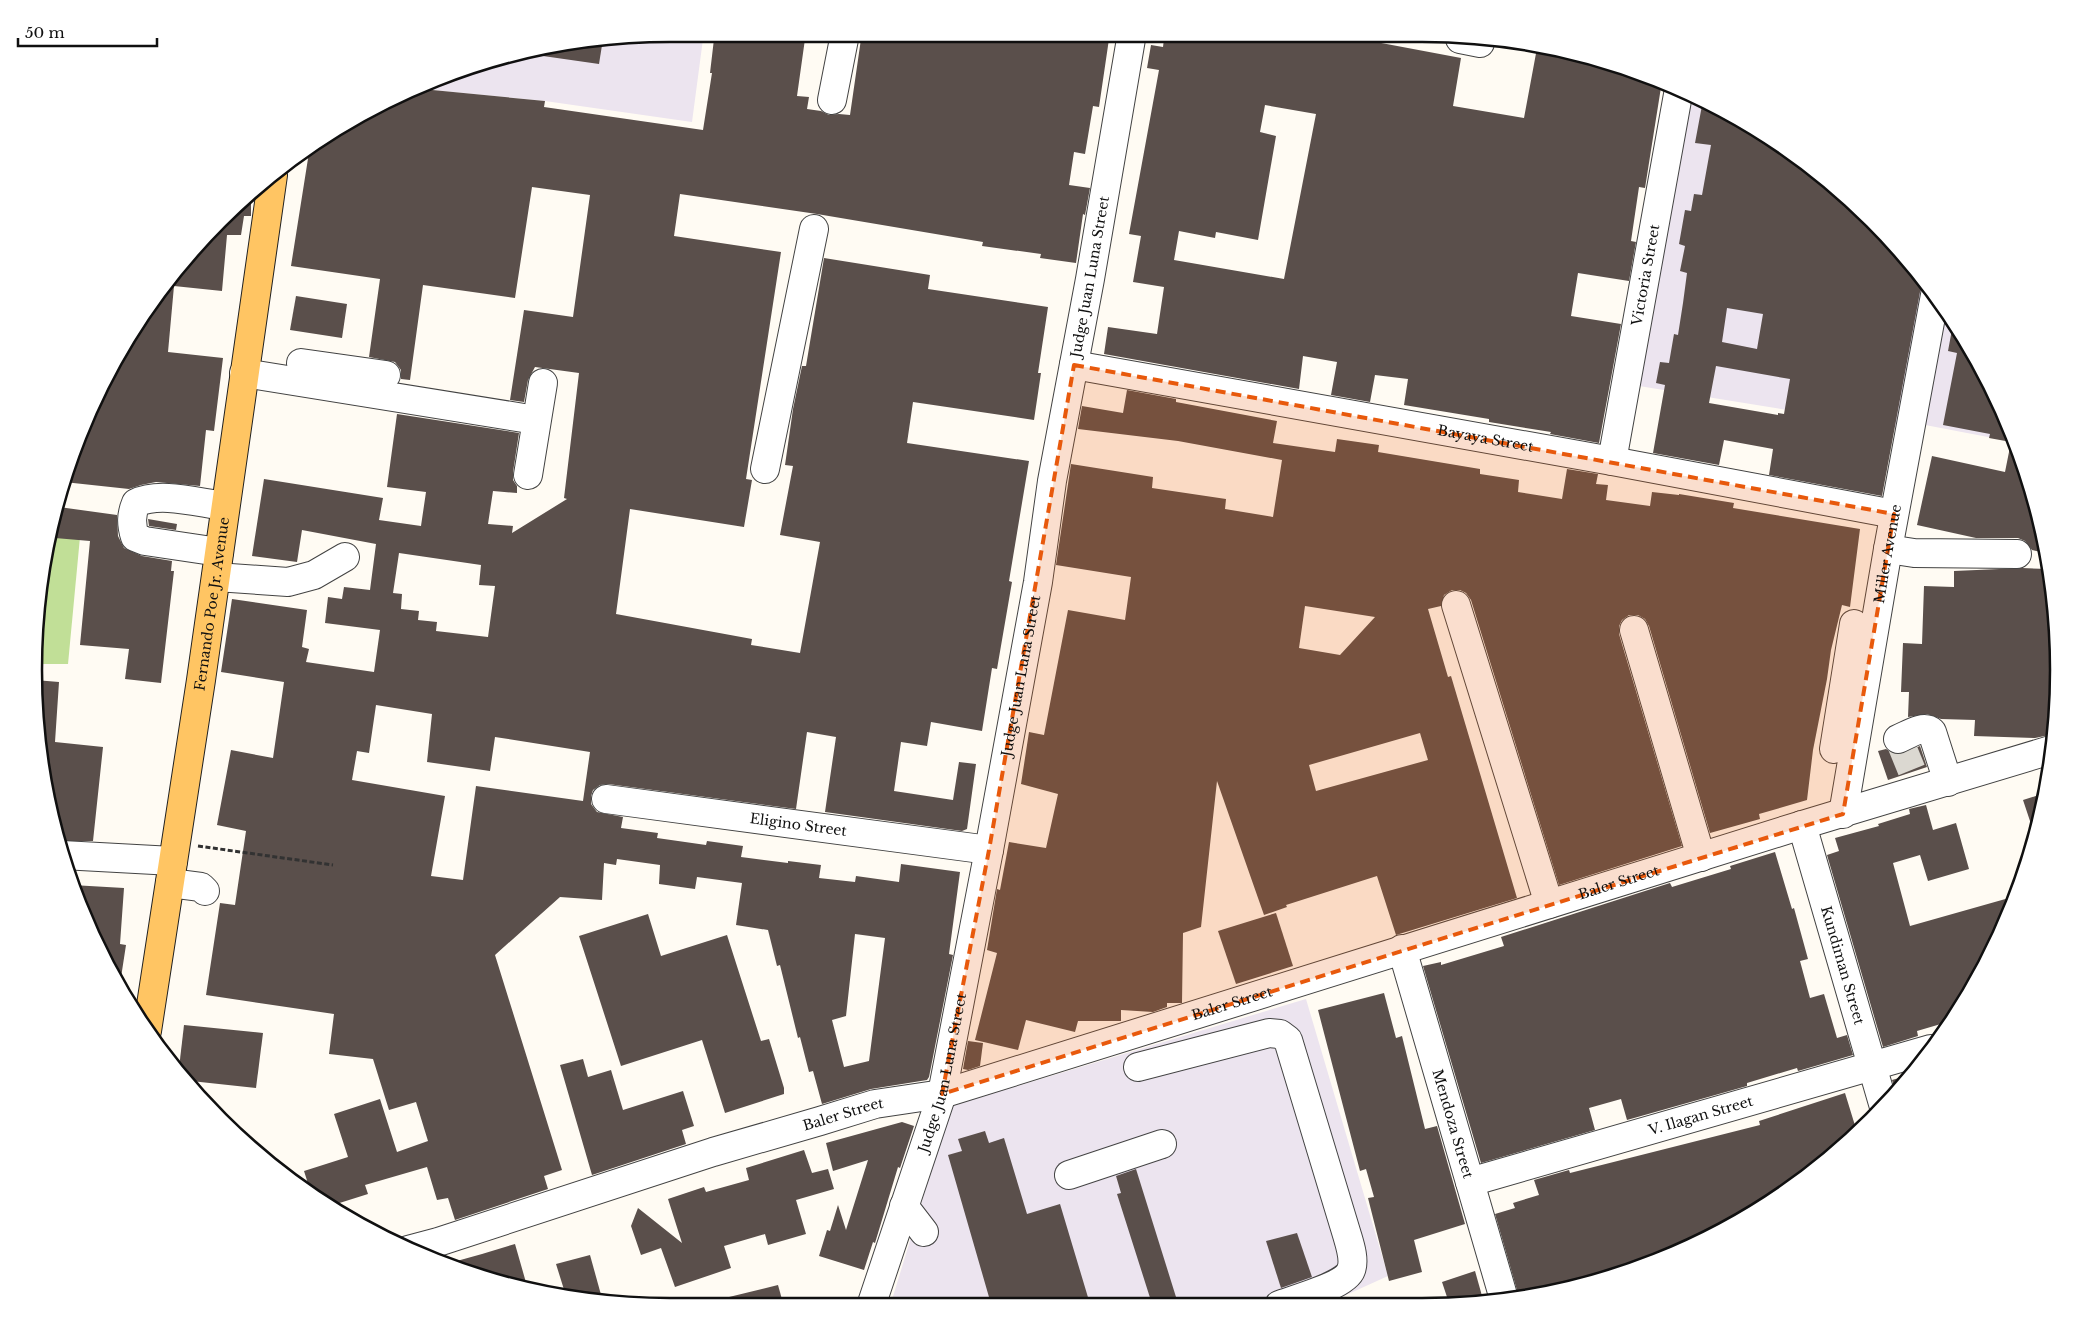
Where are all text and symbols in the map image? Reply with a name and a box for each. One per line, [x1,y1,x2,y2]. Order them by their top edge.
scale bar [18,15,156,47]
text: 50 m [25,23,65,42]
street label: Judge Juan Luna Street [1066,194,1113,361]
street label: Victoria Street [1627,222,1664,328]
street label: Bayaya Street [1436,421,1536,456]
street label: Miller Avenue [1870,503,1905,605]
street label: Fernando Poe Jr. Avenue [190,516,233,692]
street label: Judge Juan Luna Street [997,593,1045,760]
street label: Eligino Street [749,809,849,840]
street label: Baler Street [1576,861,1662,903]
street label: Kundiman Street [1817,904,1869,1027]
street label: Baler Street [1189,982,1275,1024]
street label: Judge Juan Luna Street [913,991,970,1157]
street label: Mendoza Street [1429,1067,1478,1181]
street label: V. Ilagan Street [1645,1092,1756,1139]
street label: Baler Street [801,1094,885,1135]

